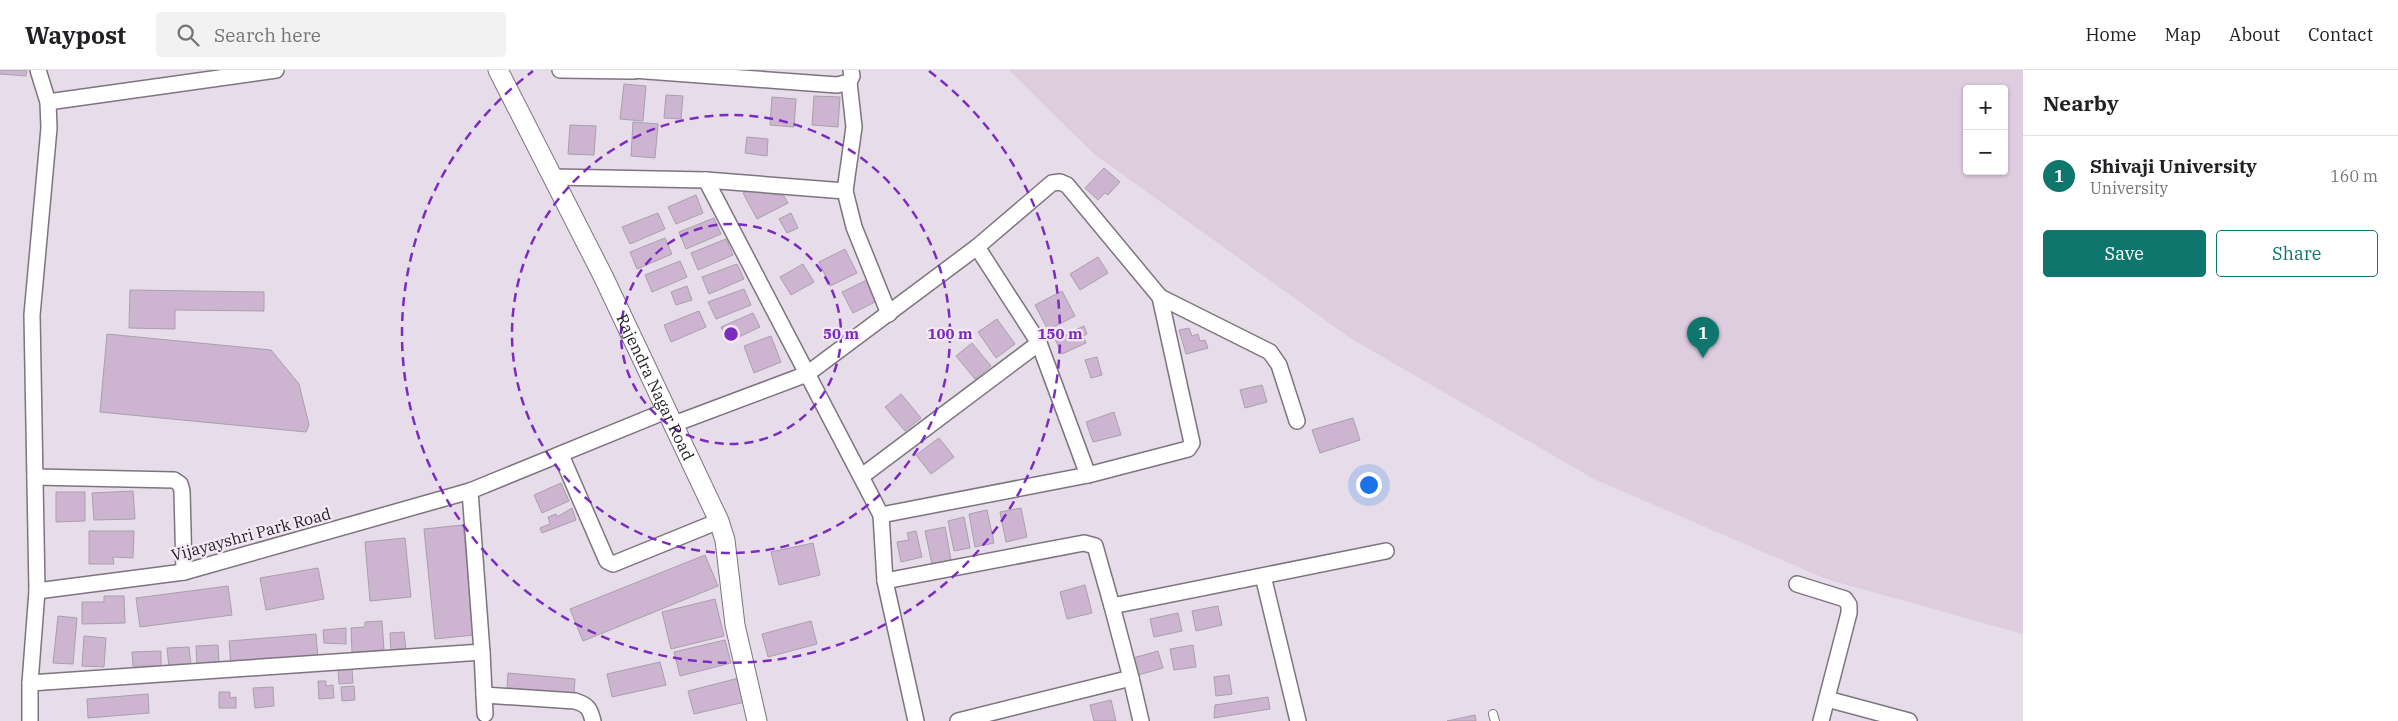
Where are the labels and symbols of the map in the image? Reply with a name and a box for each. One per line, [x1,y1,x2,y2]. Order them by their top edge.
street label: Rajendra Nagar Road [612,310,699,464]
pin: 1 [1687,317,1719,358]
text: 50 m [823,324,859,343]
text: 100 m [927,324,973,343]
text: 150 m [1037,324,1083,343]
centre of rings [722,325,740,343]
your location [1356,472,1382,498]
street label: Vijayayshri Park Road [169,503,333,565]

